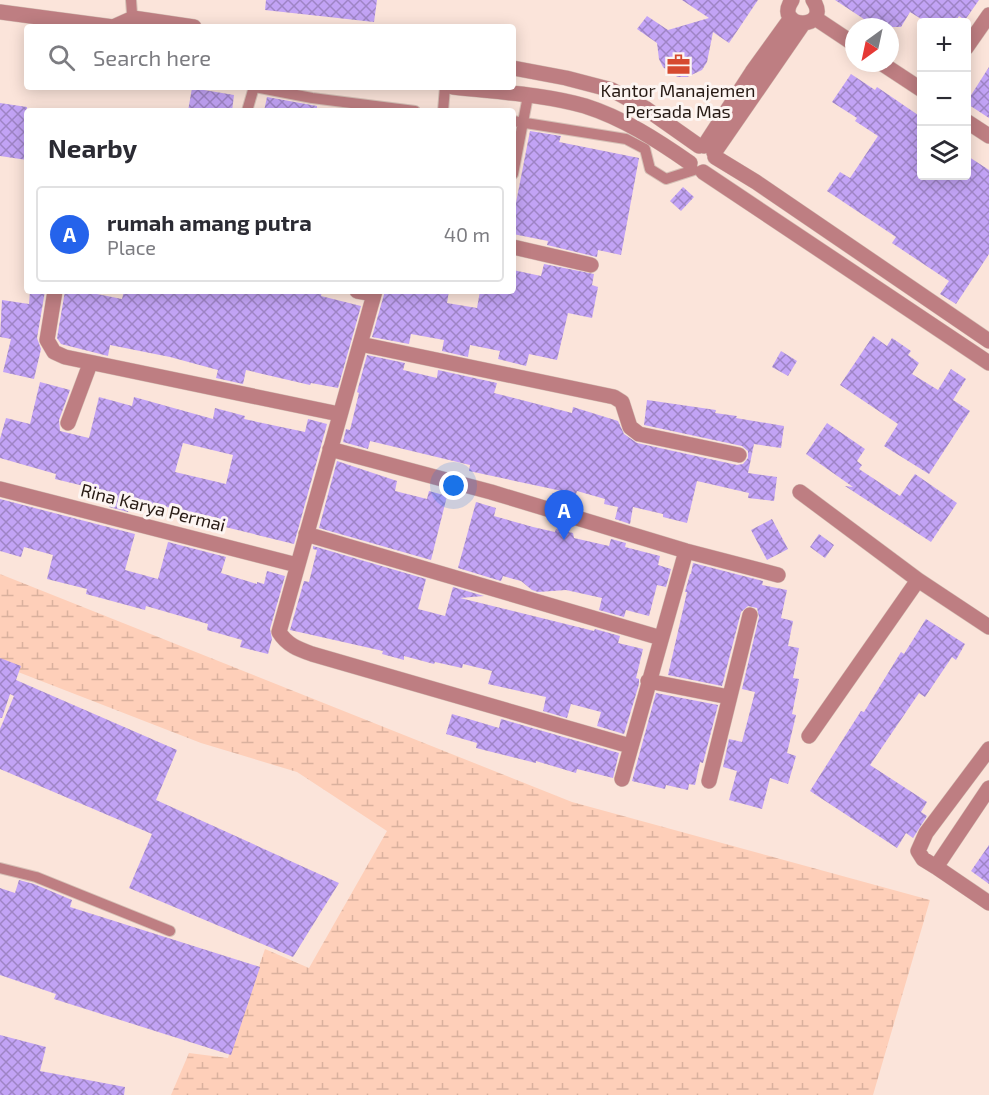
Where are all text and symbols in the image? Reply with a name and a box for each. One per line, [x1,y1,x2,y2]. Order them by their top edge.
north arrow [845,18,899,72]
map controls [917,18,971,180]
button: + [917,18,971,72]
search box [24,24,516,90]
icon: search [45,41,78,74]
text: Search here [93,44,211,70]
office icon: Kantor Manajemen Persada Mas [665,52,691,78]
button: − [917,72,971,126]
place label: Kantor Manajemen Persada Mas [601,79,755,122]
button: layers [917,126,971,180]
text: Nearby [48,132,137,163]
text: rumah amang putra [107,209,312,235]
text: A [63,222,76,246]
text: 40 m [444,222,490,246]
text: Place [107,235,156,259]
your location [439,471,468,500]
street label: Rina Karya Permai [79,478,228,536]
pin: A [544,490,584,540]

